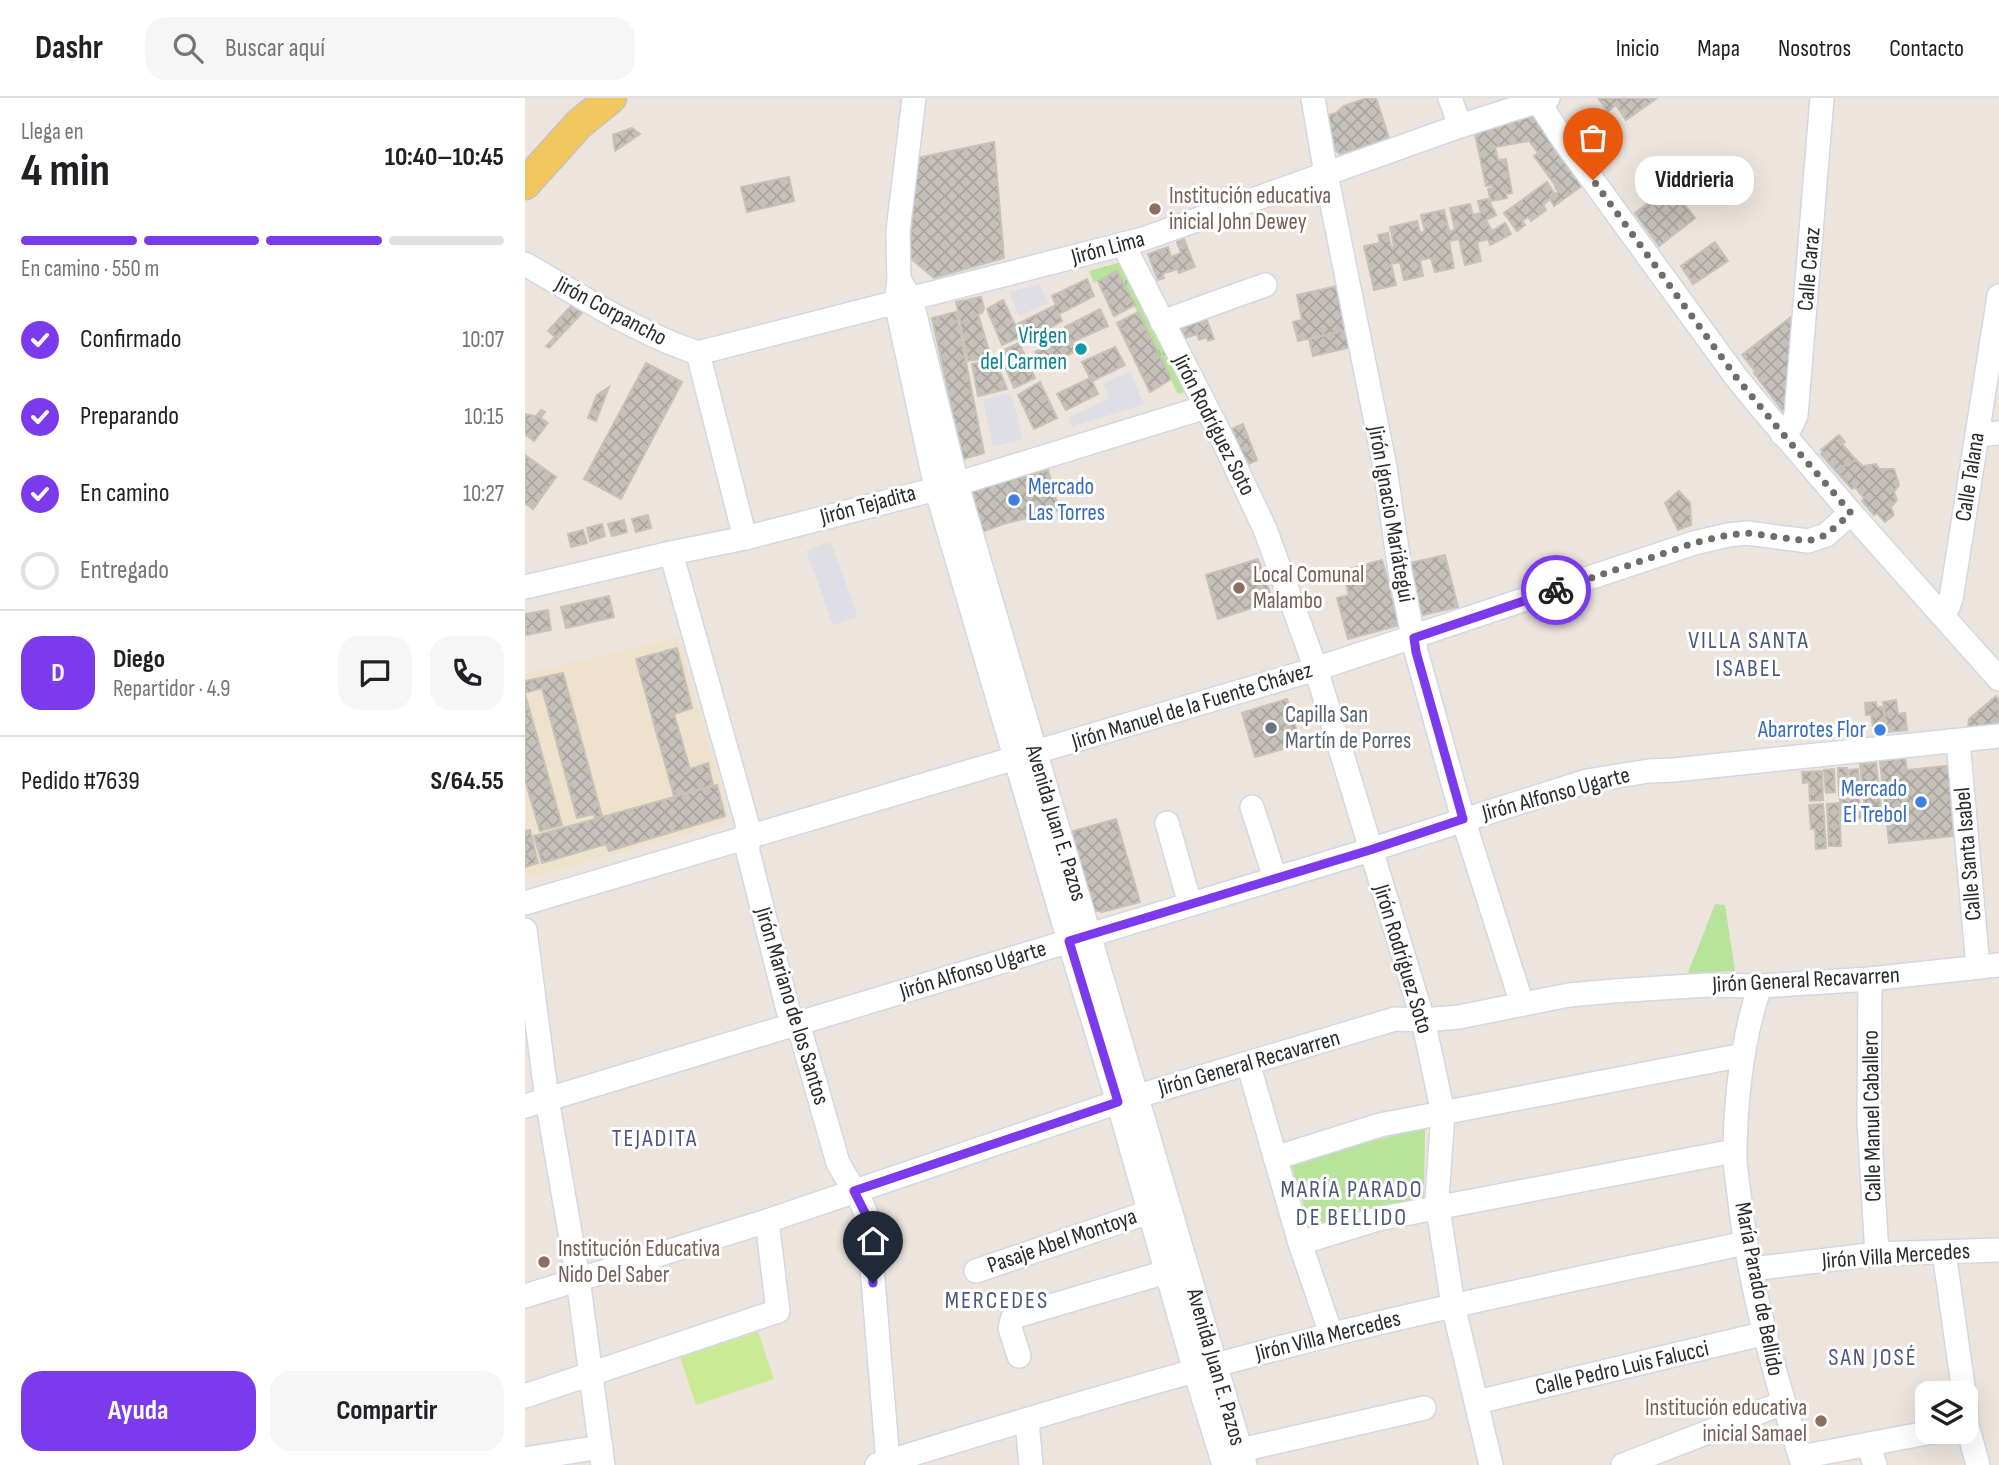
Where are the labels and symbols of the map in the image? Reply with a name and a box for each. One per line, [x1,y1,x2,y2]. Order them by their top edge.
pin [1563,108,1623,180]
callout: Viddrieria [1635,155,1754,204]
place label: Institución educativa inicial John Dewey [1169,182,1331,236]
marker: Institución educativa inicial John Dewey [1147,201,1163,217]
street label: Jirón Lima [1067,225,1148,271]
street label: Calle Caraz [1791,226,1827,312]
street label: Jirón Corpancho [550,269,672,352]
place label: Virgen del Carmen [980,322,1067,376]
marker: Virgen del Carmen [1073,341,1089,357]
street label: Jirón Rodríguez Soto [1166,349,1262,500]
street label: Jirón Ignacio Mariátegui [1362,423,1420,605]
street label: Calle Talana [1949,431,1991,523]
place label: Mercado Las Torres [1028,473,1105,527]
street label: Jirón Tejadita [816,479,919,531]
marker: Mercado Las Torres [1006,492,1022,508]
courier [1521,555,1591,625]
place label: Local Comunal Malambo [1253,561,1364,615]
marker: Local Comunal Malambo [1231,580,1247,596]
district label: VILLA SANTA ISABEL [1688,626,1810,683]
street label: Jirón Manuel de la Fuente Chávez [1067,656,1316,756]
place label: Capilla San Martín de Porres [1285,701,1411,755]
place label: Abarrotes Flor [1757,716,1866,744]
marker: Capilla San Martín de Porres [1263,720,1279,736]
marker: Abarrotes Flor [1872,722,1888,738]
street label: Avenida Juan E. Pazos [1019,741,1093,905]
street label: Jirón Alfonso Ugarte [1478,761,1633,827]
place label: Mercado El Trebol [1841,775,1907,829]
street label: Calle Santa Isabel [1948,786,1988,922]
marker: Mercado El Trebol [1913,794,1929,810]
street label: Jirón Rodríguez Soto [1367,880,1439,1037]
street label: Jirón Mariano de los Santos [748,903,835,1108]
street label: Jirón Alfonso Ugarte [895,934,1050,1006]
street label: Jirón General Recavarren [1711,961,1900,999]
street label: Jirón General Recavarren [1154,1024,1343,1103]
street label: Calle Manuel Caballero [1857,1030,1887,1202]
district label: TEJADITA [612,1124,698,1153]
district label: MARÍA PARADO DE BELLIDO [1280,1175,1424,1232]
street label: María Parado de Bellido [1728,1200,1790,1378]
street label: Pasaje Abel Montoya [984,1202,1140,1280]
pin [843,1211,903,1283]
place label: Institución Educativa Nido Del Saber [558,1235,720,1289]
street label: Jirón Villa Mercedes [1820,1237,1971,1275]
marker: Institución Educativa Nido Del Saber [536,1254,552,1270]
street label: Avenida Juan E. Pazos [1180,1284,1252,1449]
district label: MERCEDES [945,1286,1049,1315]
street label: Jirón Villa Mercedes [1252,1304,1403,1368]
street label: Calle Pedro Luis Falucci [1533,1334,1711,1402]
district label: SAN JOSÉ [1828,1343,1918,1372]
place label: Institución educativa inicial Samael [1645,1394,1807,1448]
marker: Institución educativa inicial Samael [1813,1413,1829,1429]

